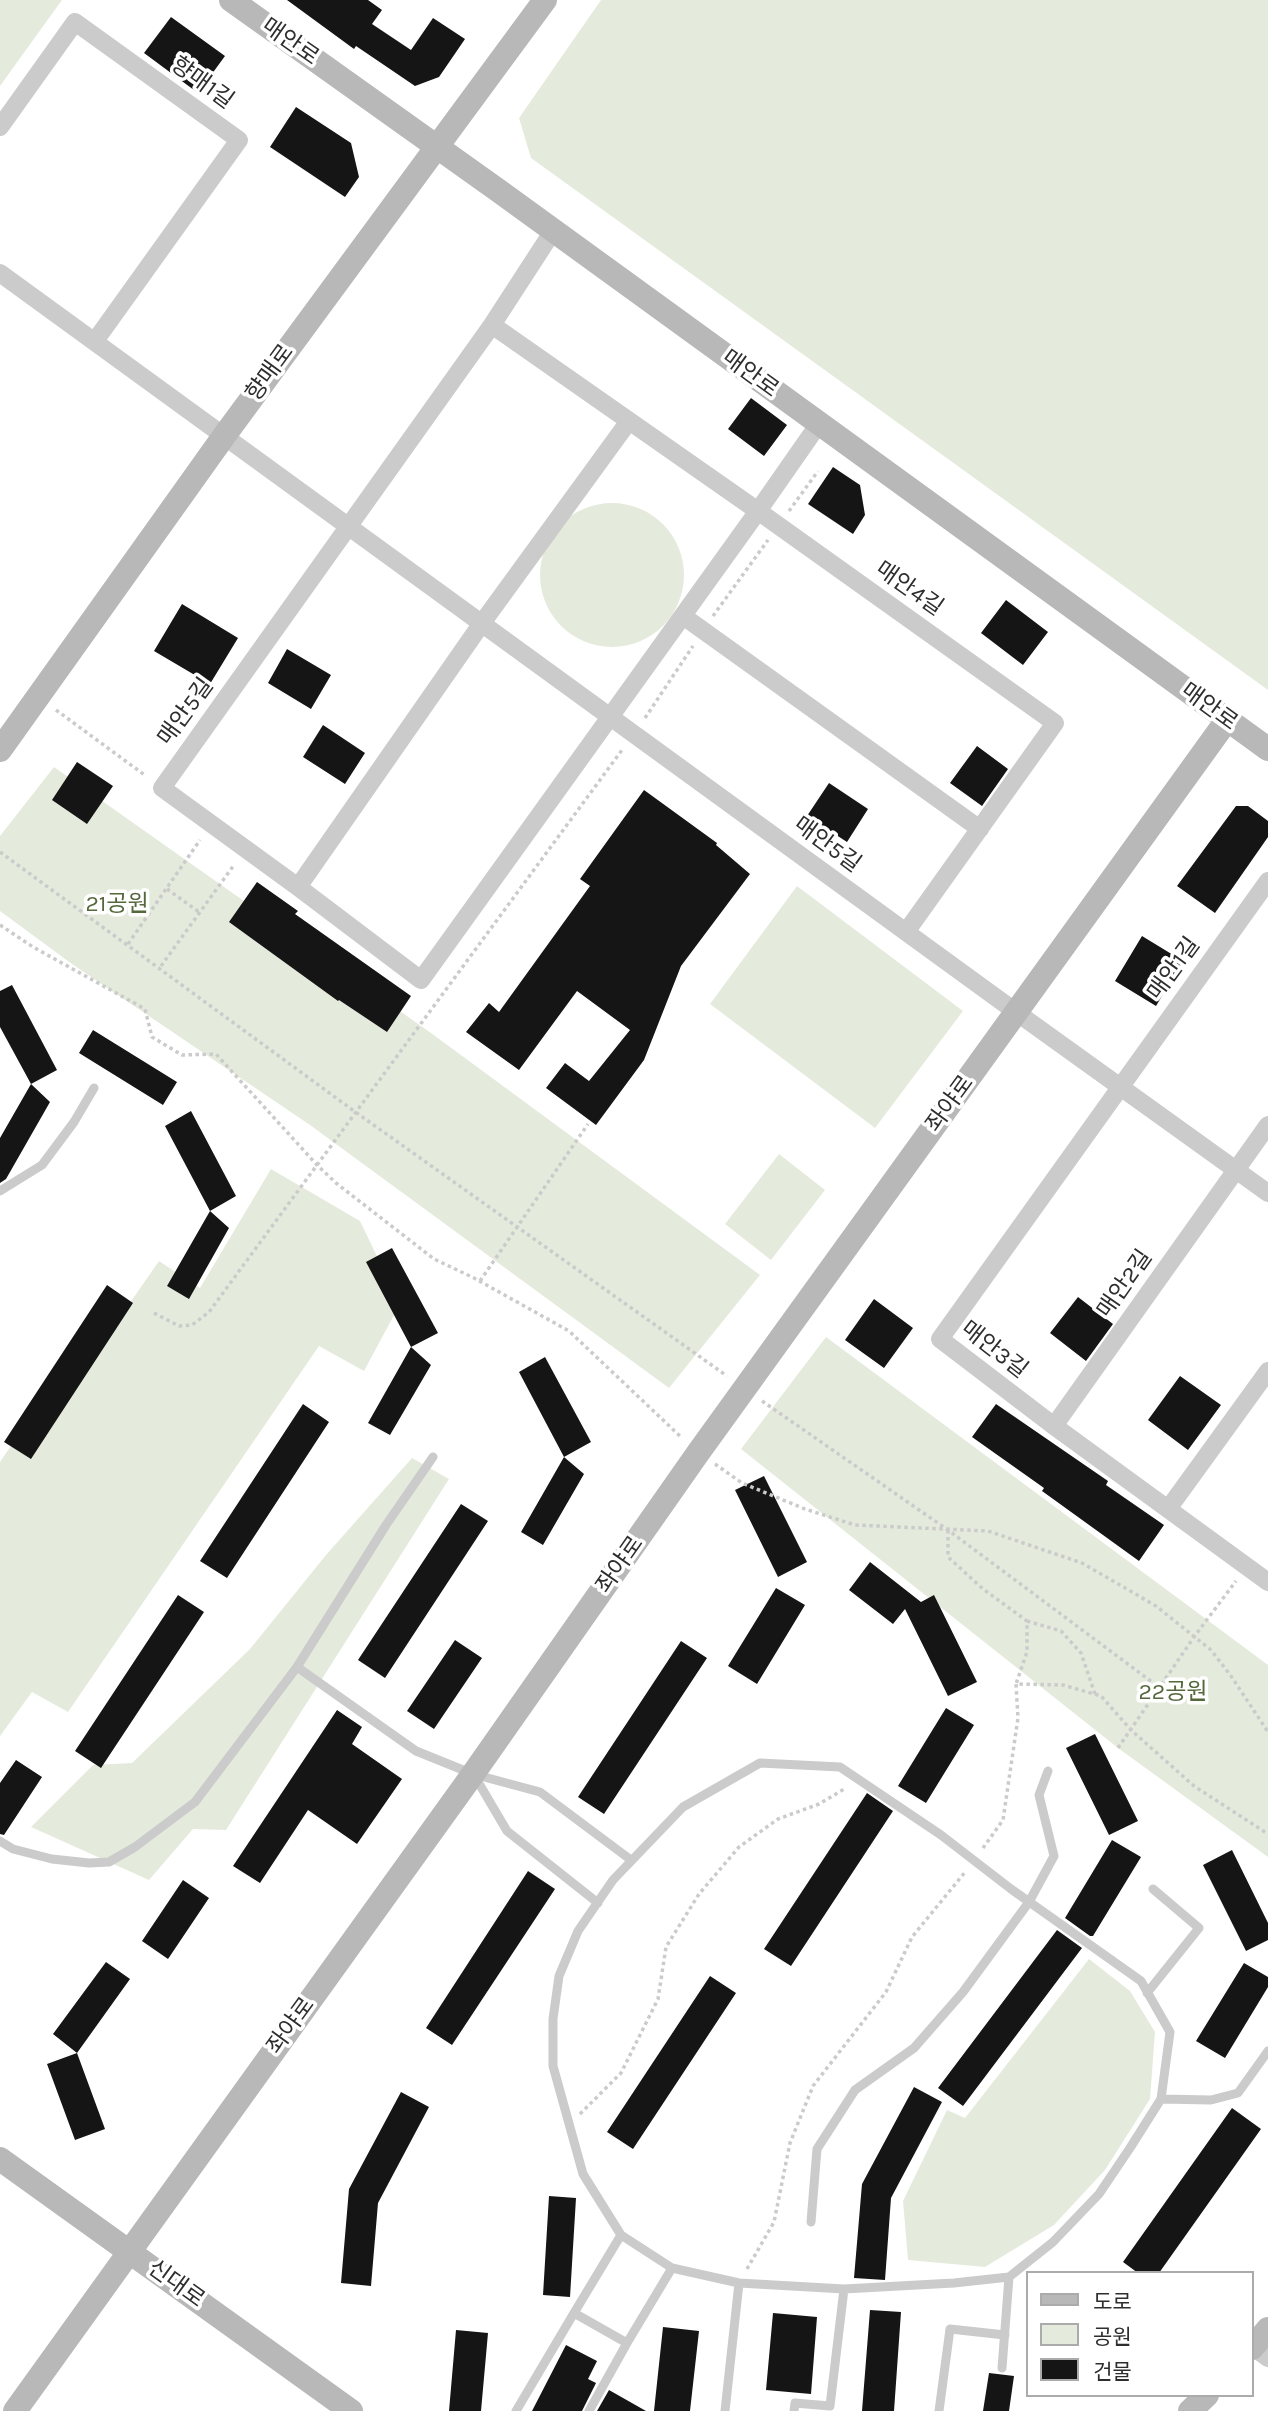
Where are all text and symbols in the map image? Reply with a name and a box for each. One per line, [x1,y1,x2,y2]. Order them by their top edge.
street label: 매안로 [256,12,324,72]
street label: 향매1길 [165,51,239,115]
street label: 향매로 [240,339,300,407]
street label: 매안로 [716,344,784,404]
street label: 매안4길 [870,556,948,622]
street label: 매안5길 [152,673,220,751]
street label: 매안로 [1175,677,1243,737]
street label: 매안5길 [788,811,866,879]
park label: 21공원 [85,890,149,918]
street label: 매안1길 [1142,932,1206,1006]
street label: 좌야로 [920,1070,980,1138]
street label: 매안2길 [1092,1245,1158,1323]
street label: 매안3길 [955,1315,1033,1385]
street label: 좌야로 [590,1531,650,1599]
park label: 22공원 [1139,1678,1207,1706]
street label: 좌야로 [261,1992,321,2060]
street label: 신대로 [142,2254,210,2314]
legend [1026,2271,1254,2397]
text: 도로 [1093,2290,1132,2314]
text: 공원 [1093,2325,1132,2349]
text: 건물 [1093,2360,1132,2384]

